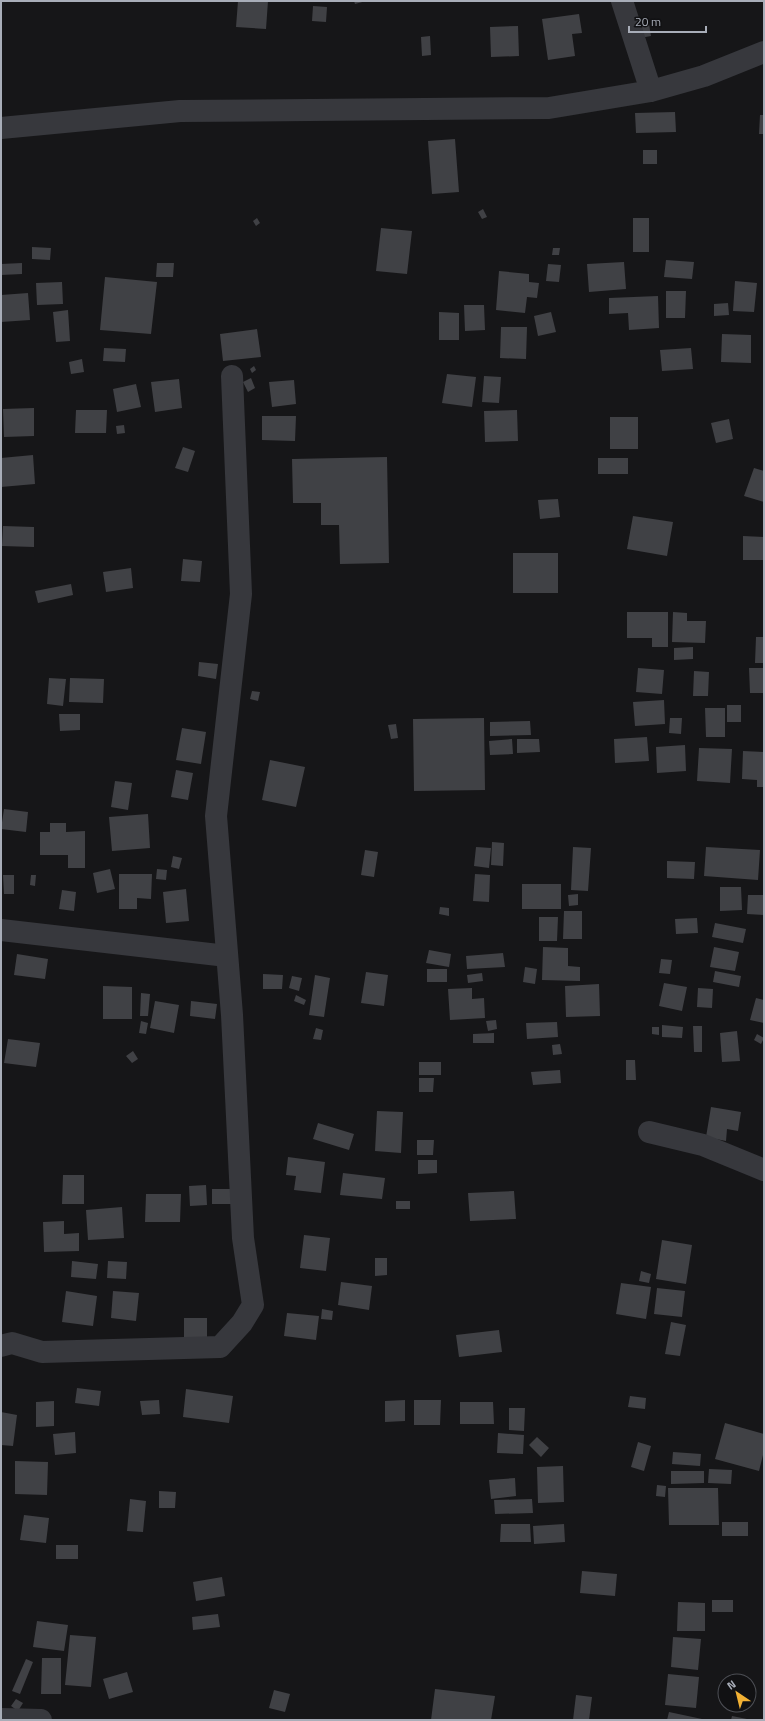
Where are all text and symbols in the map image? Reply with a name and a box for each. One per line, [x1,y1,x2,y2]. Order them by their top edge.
scale bar [629,8,706,34]
text: 20 m [635,12,661,31]
north arrow [717,1673,757,1713]
text: N [724,1676,739,1694]

